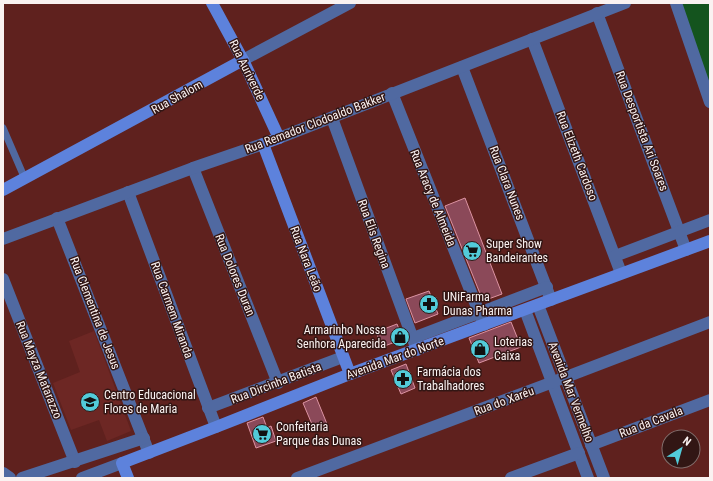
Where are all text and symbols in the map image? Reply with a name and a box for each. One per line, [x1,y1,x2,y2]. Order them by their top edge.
street label: Rua Auriverde [226,37,268,103]
street label: Rua Desportista Ari Soares [613,69,671,193]
street label: Rua Shalom [149,77,205,117]
street label: Rua Remador Clodoaldo Bakker [243,90,387,156]
street label: Rua Elizeth Cardoso [554,109,600,203]
street label: Rua Clara Nunes [486,144,528,222]
street label: Rua Aracy de Almeida [407,148,459,249]
street label: Rua Elis Regina [355,197,393,271]
street label: Rua Nara Leão [287,224,325,294]
street label: Rua Dolores Duran [212,232,258,318]
place label: Super Show Bandeirantes [486,237,548,265]
supermarket icon: Super Show Bandeirantes [461,240,483,262]
street label: Rua Clementina de Jesus [67,255,123,371]
street label: Rua Carmem Miranda [148,260,196,360]
place label: UNiFarma Dunas Pharma [443,290,512,318]
pharmacy icon: UNiFarma Dunas Pharma [418,293,440,315]
street label: Rua Mayza Matarazzo [13,319,65,421]
place label: Armarinho Nossa Senhora Aparecida [297,323,386,351]
shop icon: Armarinho Nossa Senhora Aparecida [389,326,411,348]
street label: Avenida Mar do Norte [344,334,446,382]
place label: Loterias Caixa [494,335,533,363]
shop icon: Loterias Caixa [469,338,491,360]
street label: Avenida Mar Vermelho [545,340,597,444]
street label: Rua Dircinha Batista [229,359,323,407]
place label: Farmácia dos Trabalhadores [417,365,485,393]
pharmacy icon: Farmácia dos Trabalhadores [392,368,414,390]
street label: Rua do Xaréu [472,384,536,418]
place label: Centro Educacional Flores de Maria [104,388,196,416]
school or university icon: Centro Educacional Flores de Maria [79,391,101,413]
street label: Rua da Cavala [617,403,685,441]
place label: Confeitaria Parque das Dunas [276,420,362,448]
supermarket icon: Confeitaria Parque das Dunas [251,423,273,445]
north arrow [661,429,701,469]
text: N [680,434,694,449]

